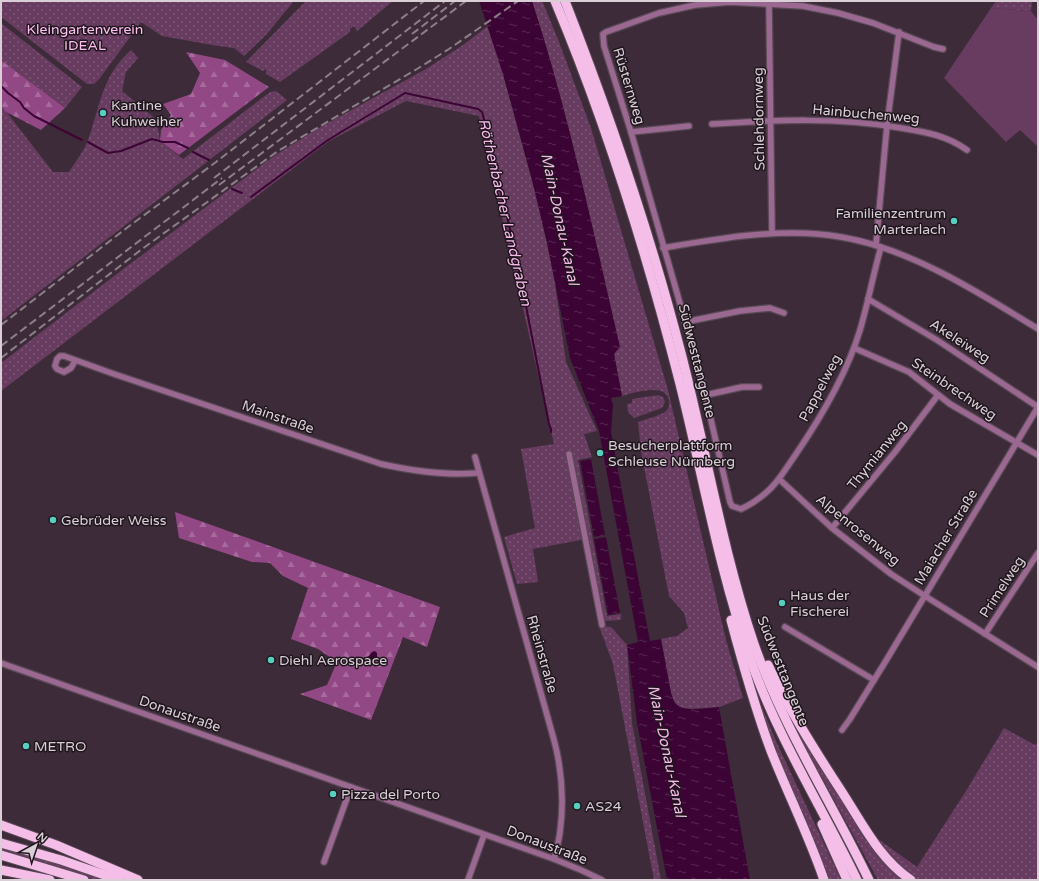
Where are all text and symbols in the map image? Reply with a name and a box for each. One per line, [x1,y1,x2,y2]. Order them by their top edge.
park label: Kleingartenverein IDEAL [27,21,143,54]
street label: Rüsternweg [609,45,649,127]
street label: Schlehdornweg [750,67,768,171]
place label: Kantine Kuhweiher [111,97,182,130]
street label: Hainbuchenweg [812,101,920,127]
marker: Kantine Kuhweiher [98,108,108,118]
water label: Röthenbacher Landgraben [475,117,536,308]
water label: Main-Donau-Kanal [537,151,583,289]
place label: Familienzentrum Marterlach [836,205,946,238]
marker: Familienzentrum Marterlach [949,216,959,226]
street label: Südwesttangente [675,302,719,420]
street label: Akeleiweg [927,315,993,367]
street label: Pappelweg [795,351,845,425]
street label: Steinbrechweg [908,354,1000,424]
street label: Mainstraße [240,397,316,437]
street label: Thymianweg [844,417,910,493]
place label: Besucherplattform Schleuse Nürnberg [608,437,735,470]
marker: Besucherplattform Schleuse Nürnberg [595,448,605,458]
street label: Maiacher Straße [911,486,981,588]
street label: Alpenrosenweg [812,491,904,569]
place label: Gebrüder Weiss [61,512,167,529]
marker: Gebrüder Weiss [48,515,58,525]
street label: Primelweg [976,553,1028,621]
place label: Haus der Fischerei [790,587,850,620]
marker: Haus der Fischerei [777,598,787,608]
street label: Rheinstraße [523,613,561,695]
street label: Südwesttangente [753,614,813,728]
place label: Diehl Aerospace [279,652,387,669]
marker: Diehl Aerospace [266,655,276,665]
water label: Main-Donau-Kanal [644,683,690,821]
street label: Donaustraße [137,692,223,736]
place label: METRO [34,738,86,755]
marker: METRO [21,741,31,751]
place label: Pizza del Porto [341,786,440,803]
marker: Pizza del Porto [328,789,338,799]
place label: AS24 [585,798,622,815]
marker: AS24 [572,801,582,811]
street label: Donaustraße [504,822,590,868]
north arrow [16,825,56,865]
text: N [35,830,50,846]

